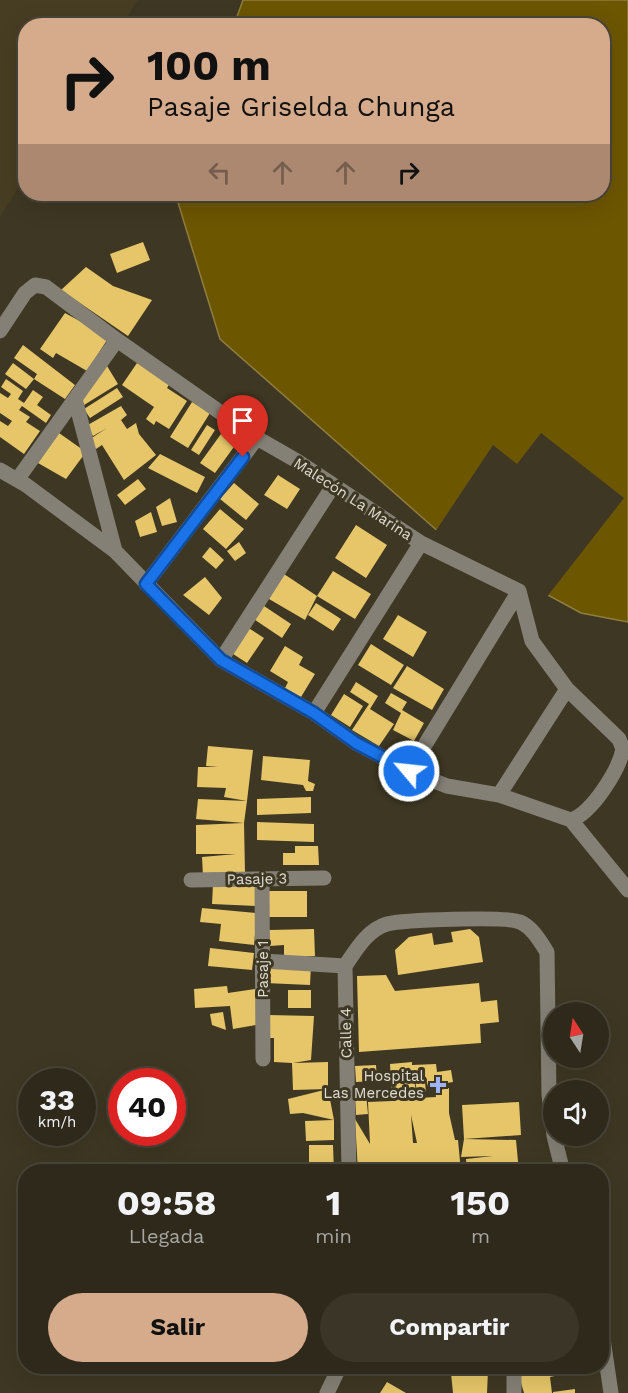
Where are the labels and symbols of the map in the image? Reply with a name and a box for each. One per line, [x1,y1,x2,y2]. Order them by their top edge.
pin [217,395,268,457]
street label: Malecón La Marina [290,454,416,544]
position arrow [377,739,441,803]
street label: Pasaje 3 [227,869,287,889]
street label: Pasaje 1 [254,940,272,998]
north arrow [543,1002,609,1068]
street label: Calle 4 [337,1007,355,1059]
place label: Hospital Las Mercedes [323,1067,424,1102]
speed limit sign: 40 [108,1068,186,1146]
marker: Hospital Las Mercedes [429,1076,447,1094]

